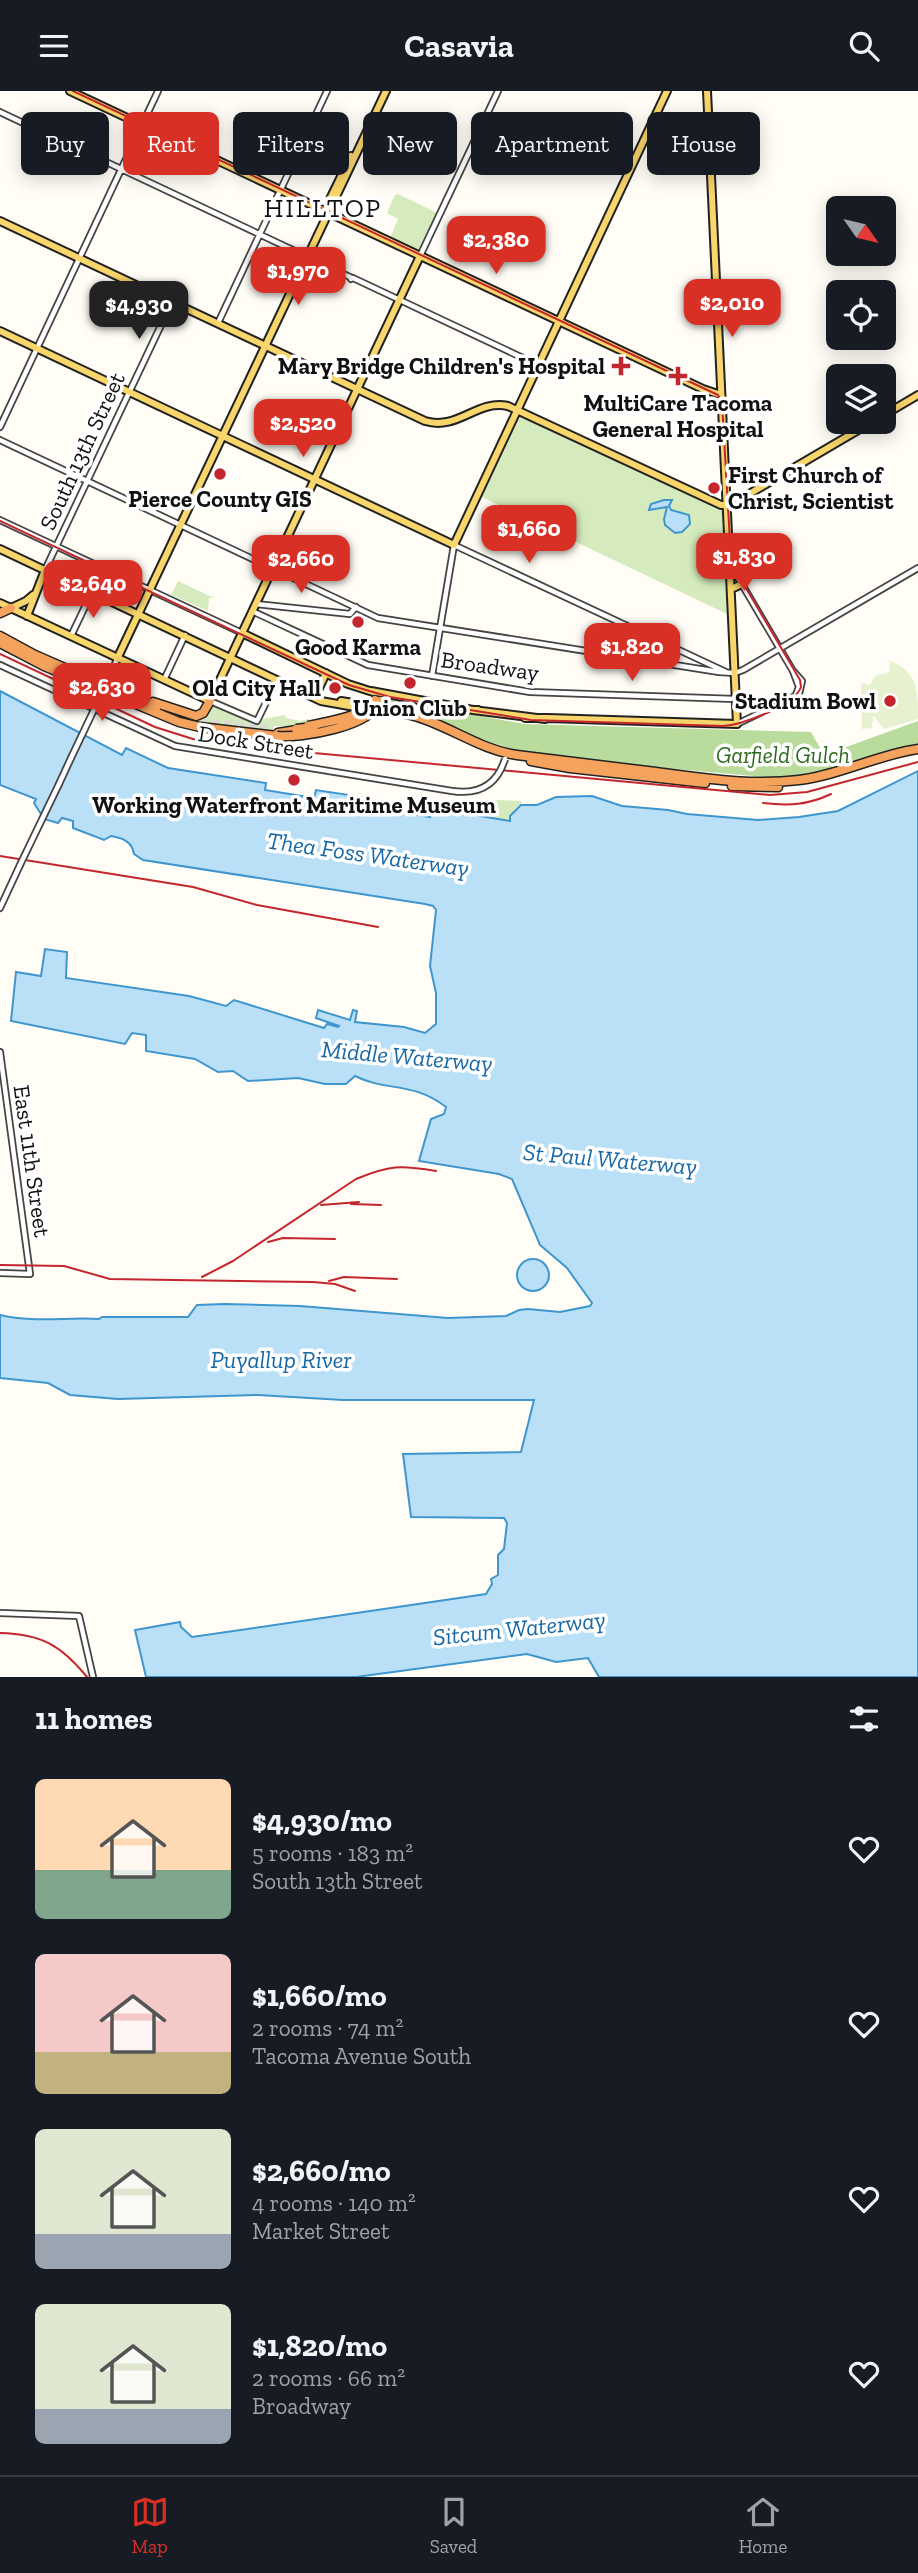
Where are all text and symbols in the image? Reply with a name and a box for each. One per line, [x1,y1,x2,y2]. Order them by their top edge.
icon: menu [35,27,73,65]
text: Casavia [404,27,514,65]
icon: search [845,27,883,65]
chip: Buy [21,112,109,175]
chip: Rent [123,112,219,175]
chip: Filters [233,112,349,175]
chip: New [363,112,457,175]
chip: Apartment [471,112,633,175]
chip: House [647,112,760,175]
district label: HILLTOP [264,192,382,224]
north arrow [826,196,896,266]
map controls [826,196,896,434]
pin: $2,380 [439,216,553,276]
text: $2,380 [463,225,529,253]
pin: $1,970 [241,247,355,307]
text: $1,970 [267,256,329,284]
pin: $2,010 [675,279,789,339]
button: locate [826,280,896,350]
pin: $4,930 [82,281,196,341]
text: $2,010 [700,288,764,316]
text: $4,930 [105,290,173,318]
place label: Mary Bridge Children's Hospital [278,352,605,380]
marker: Mary Bridge Children's Hospital [611,356,631,376]
button: layers [826,364,896,434]
marker: MultiCare Tacoma General Hospital [668,366,688,386]
street label: South 13th Street [33,367,131,534]
place label: MultiCare Tacoma General Hospital [583,389,773,443]
pin: $2,520 [246,399,360,459]
text: $2,520 [270,408,336,436]
place label: First Church of Christ, Scientist [728,461,894,515]
marker: Pierce County GIS [212,466,228,482]
marker: First Church of Christ, Scientist [706,480,722,496]
place label: Pierce County GIS [128,485,312,513]
pin: $1,660 [472,505,586,565]
text: $1,660 [497,514,561,542]
pin: $1,830 [687,533,801,593]
pin: $2,660 [244,535,358,595]
text: $1,830 [712,542,776,570]
text: $2,660 [268,544,334,572]
pin: $2,640 [36,561,150,620]
text: $2,640 [59,569,127,597]
marker: Good Karma [350,614,366,630]
pin: $1,820 [575,623,689,683]
text: $1,820 [600,632,664,660]
place label: Good Karma [295,633,421,661]
street label: Broadway [439,645,541,687]
pin: $2,630 [45,663,159,723]
text: $2,630 [69,672,135,700]
place label: Old City Hall [192,674,321,702]
marker: Union Club [402,675,418,691]
marker: Old City Hall [327,680,343,696]
place label: Stadium Bowl [735,687,876,715]
marker: Stadium Bowl [882,693,898,709]
place label: Union Club [353,694,467,722]
street label: Dock Street [196,719,316,765]
park label: Garfield Gulch [716,741,850,769]
marker: Working Waterfront Maritime Museum [286,772,302,788]
place label: Working Waterfront Maritime Museum [92,791,496,819]
water label: Thea Foss Waterway [265,825,471,883]
water label: Middle Waterway [320,1034,494,1078]
street label: East 11th Street [7,1083,57,1239]
water label: St Paul Waterway [522,1137,698,1181]
water label: Puyallup River [210,1345,352,1374]
water label: Sitcum Waterway [431,1605,607,1651]
icon: filters [845,1700,883,1738]
text: 11 homes [35,1701,153,1737]
text: $4,930/mo [252,1803,392,1839]
icon: home [91,1807,175,1891]
icon: heart [845,1830,883,1868]
text: 5 rooms · 183 m² [252,1839,413,1867]
text: South 13th Street [252,1867,422,1895]
text: $1,660/mo [252,1978,387,2014]
icon: home [91,1982,175,2066]
icon: heart [845,2005,883,2043]
text: 2 rooms · 74 m² [252,2014,403,2042]
text: Tacoma Avenue South [252,2042,471,2070]
text: $2,660/mo [252,2153,391,2189]
icon: home [91,2157,175,2241]
icon: heart [845,2180,883,2218]
text: 4 rooms · 140 m² [252,2189,416,2217]
text: Market Street [252,2217,389,2245]
text: $1,820/mo [252,2328,387,2364]
icon: home [91,2332,175,2416]
icon: heart [845,2355,883,2393]
text: 2 rooms · 66 m² [252,2364,405,2392]
text: Broadway [252,2392,351,2420]
tab: Map [131,2493,169,2558]
tab: Saved [430,2493,477,2558]
tab: Home [738,2493,787,2558]

